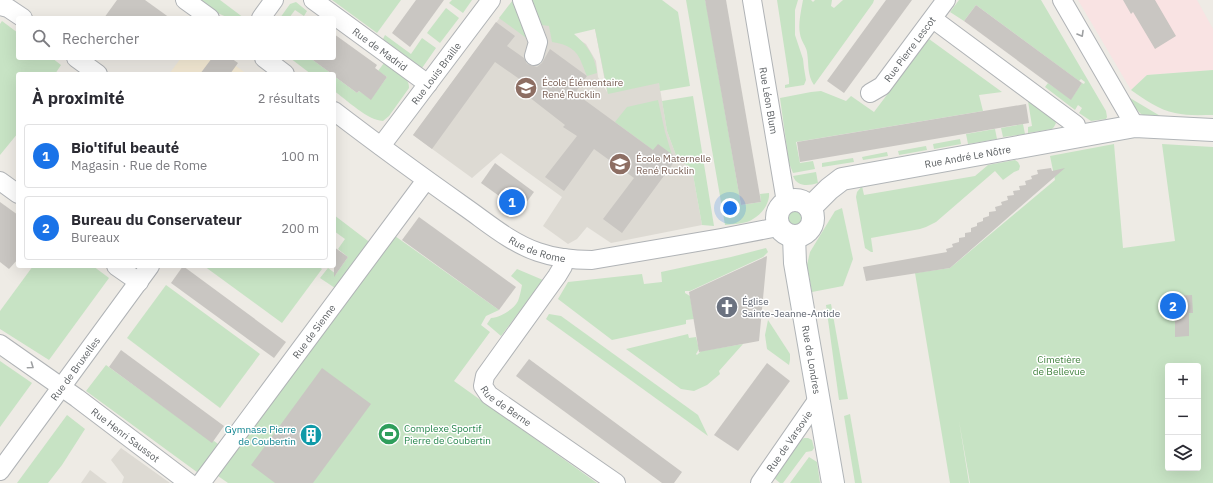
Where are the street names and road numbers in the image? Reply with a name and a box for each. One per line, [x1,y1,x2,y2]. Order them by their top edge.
street label: Rue Pierre Lescot [881,13,938,84]
street label: Rue de Madrid [350,25,410,73]
street label: Rue Louis Braille [408,39,464,107]
street label: Rue Léon Blum [757,66,781,135]
street label: Rue André Le Nôtre [923,142,1012,170]
street label: Rue de Rome [506,233,567,265]
street label: Rue de Sienne [289,301,338,361]
street label: Rue de Londres [799,324,824,395]
street label: Rue de Bruxelles [47,334,103,403]
street label: Rue de Berne [478,383,534,429]
street label: Rue Henri Saussot [89,405,163,465]
street label: Rue de Varsovie [763,407,815,474]

